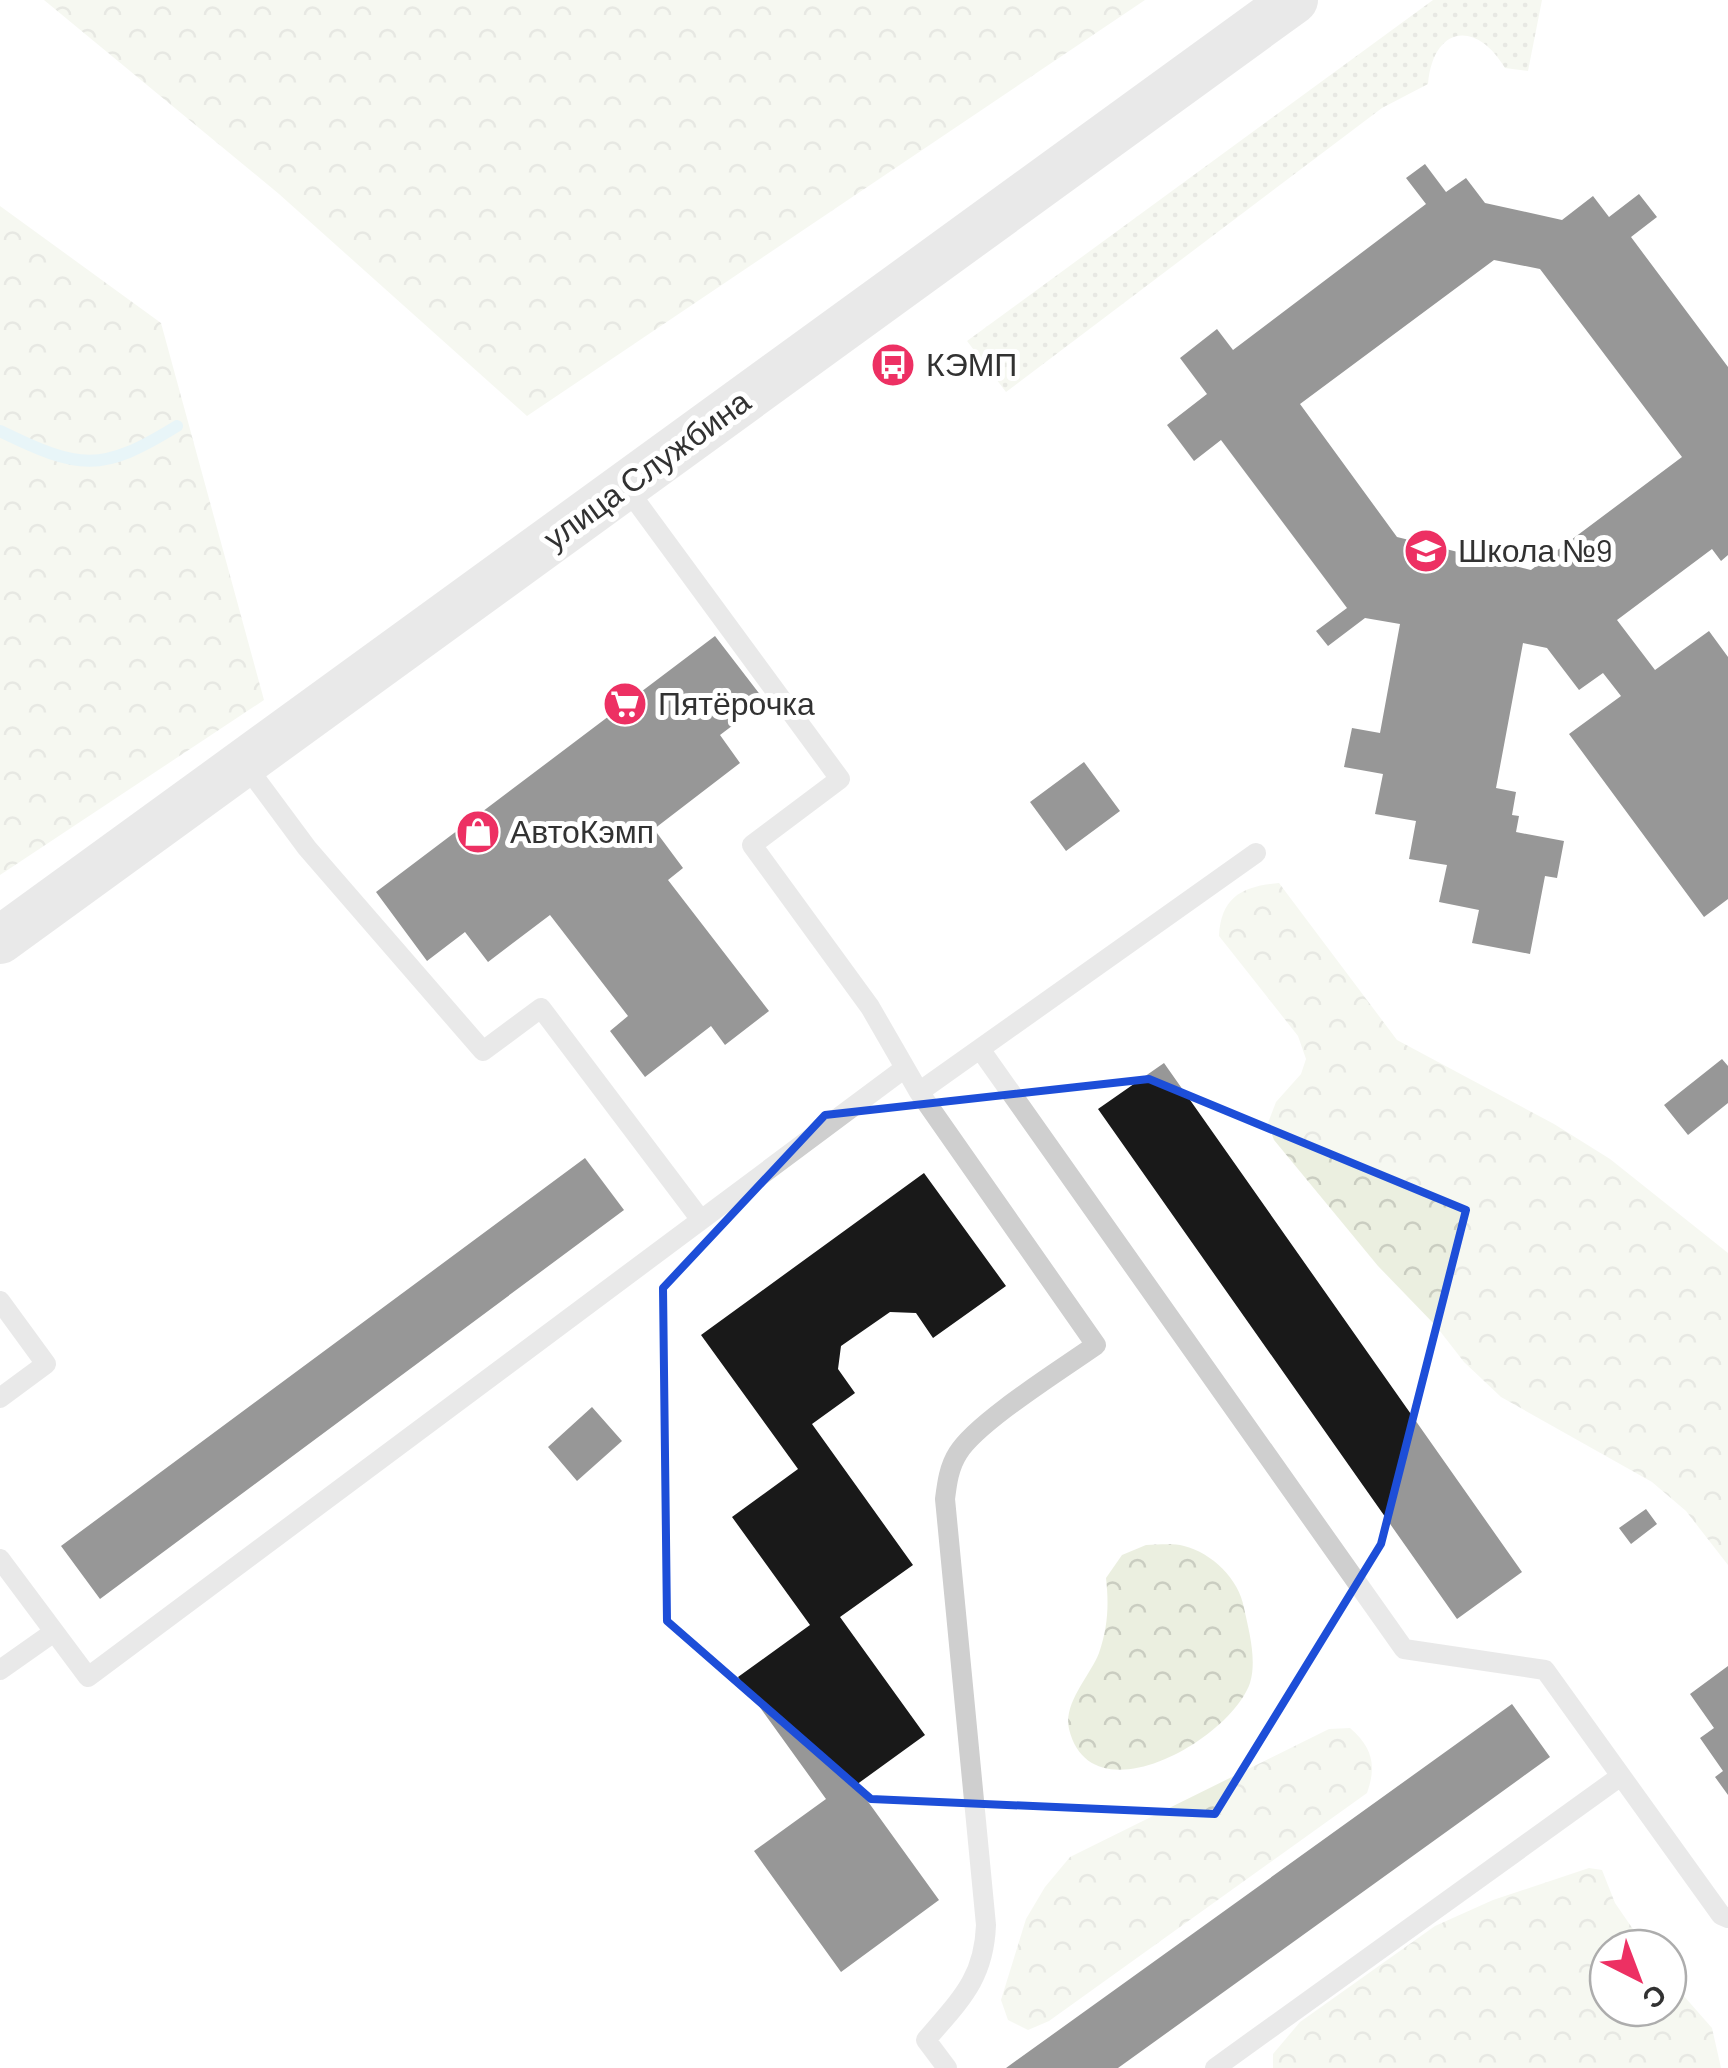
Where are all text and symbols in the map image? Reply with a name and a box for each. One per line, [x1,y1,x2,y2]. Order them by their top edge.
bus stop icon: КЭМП [870,342,916,388]
place label: КЭМП [926,344,1017,382]
street label: улица Службина [535,381,757,557]
school or university icon: Школа №9 [1403,528,1449,574]
place label: Школа №9 [1458,530,1613,568]
supermarket icon: Пятёрочка [602,681,648,727]
place label: Пятёрочка [658,683,815,722]
shop icon: АвтоКэмп [455,809,501,855]
place label: АвтоКэмп [510,811,654,849]
north arrow [1588,1928,1688,2028]
text: С [1637,1978,1674,2017]

